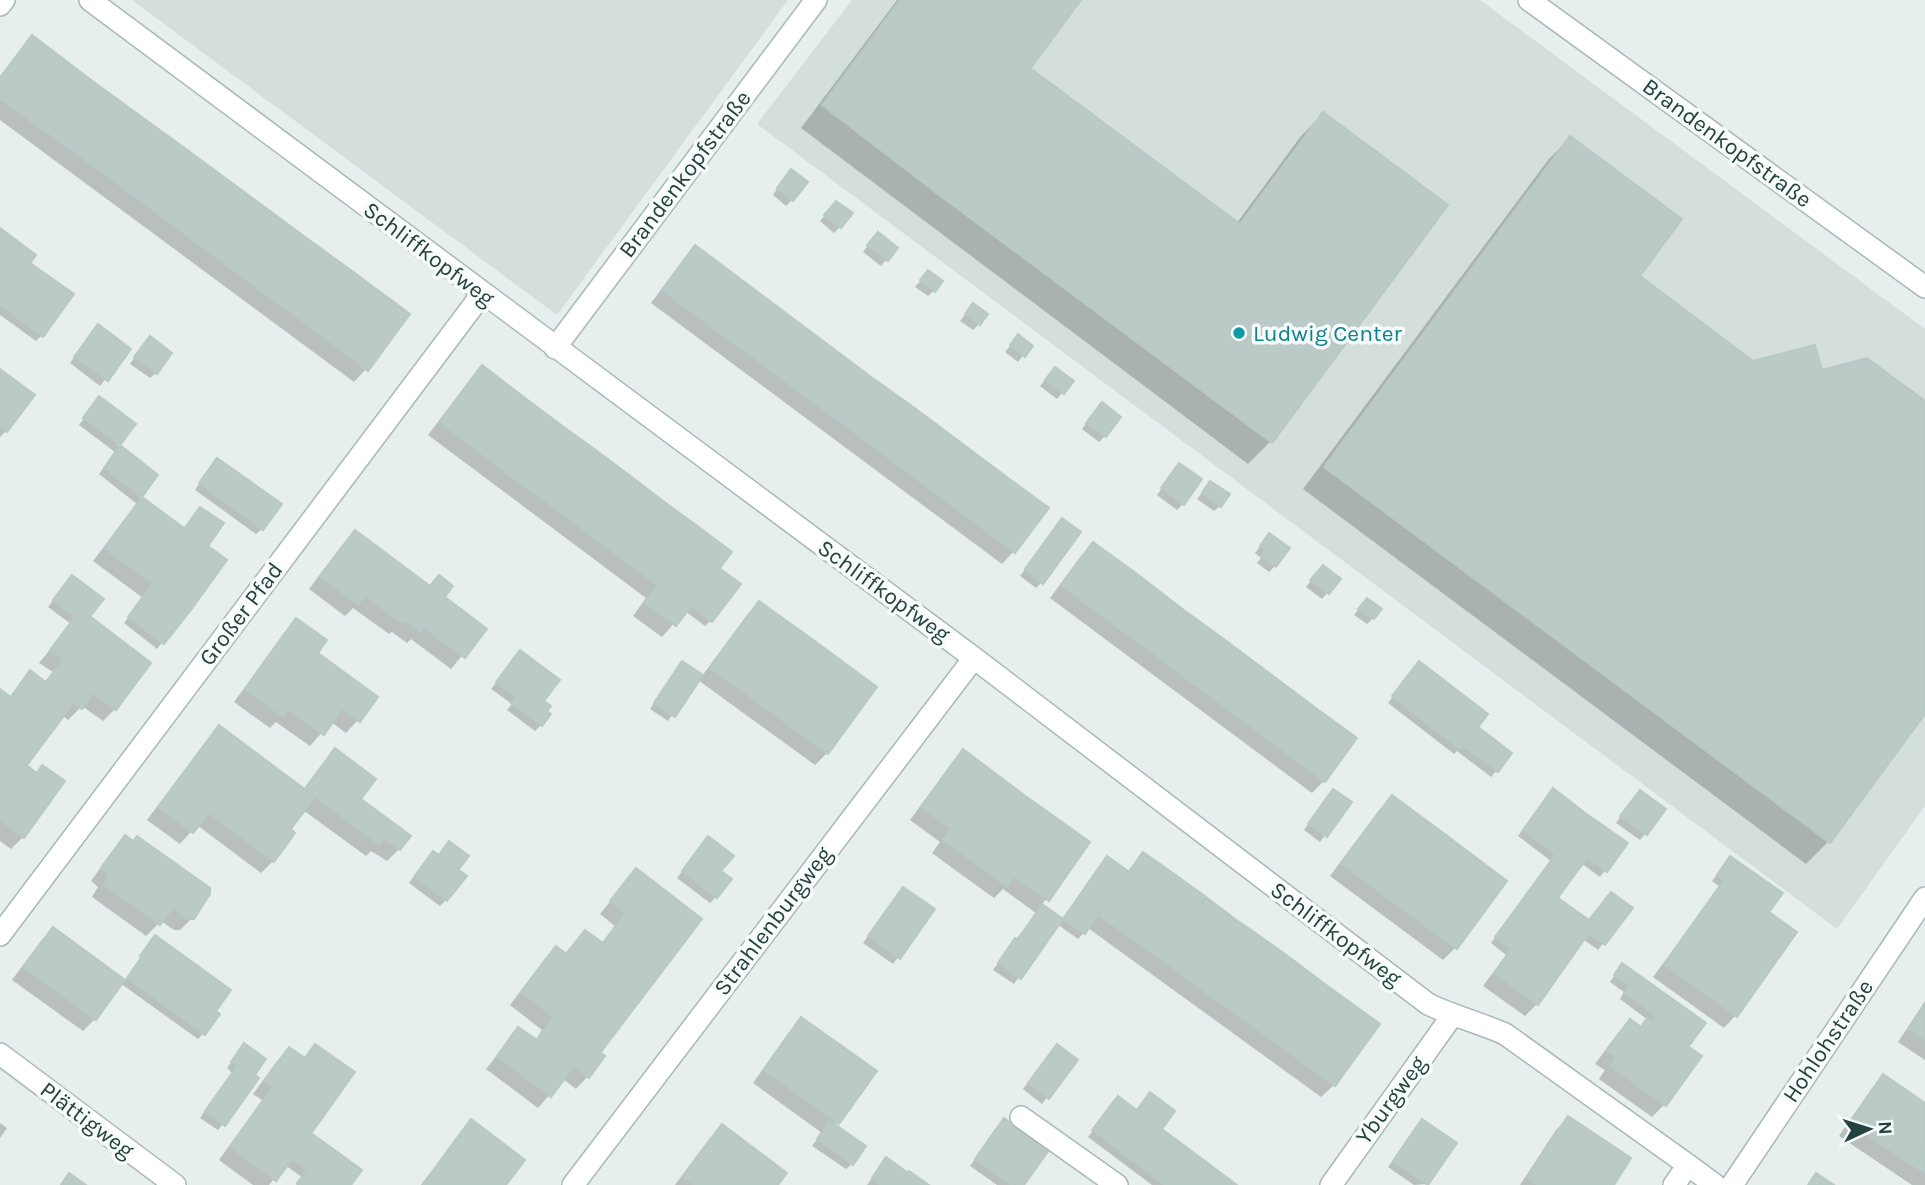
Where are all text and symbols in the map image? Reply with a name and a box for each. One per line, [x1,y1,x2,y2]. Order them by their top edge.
street label: Brandenkopfstraße [1637,73,1817,213]
street label: Brandenkopfstraße [613,85,757,263]
street label: Schliffkopfweg [358,196,500,312]
place label: Ludwig Center [1253,320,1403,347]
marker: Ludwig Center [1231,325,1247,341]
street label: Schliffkopfweg [813,534,955,648]
street label: Großer Pfad [193,557,289,671]
street label: Strahlenburgweg [708,841,838,1001]
street label: Schliffkopfweg [1265,876,1407,992]
street label: Hohlohstraße [1777,974,1879,1108]
street label: Yburgweg [1350,1051,1432,1149]
street label: Plättigweg [35,1076,139,1164]
north arrow [1834,1094,1904,1164]
text: N [1874,1120,1896,1135]

